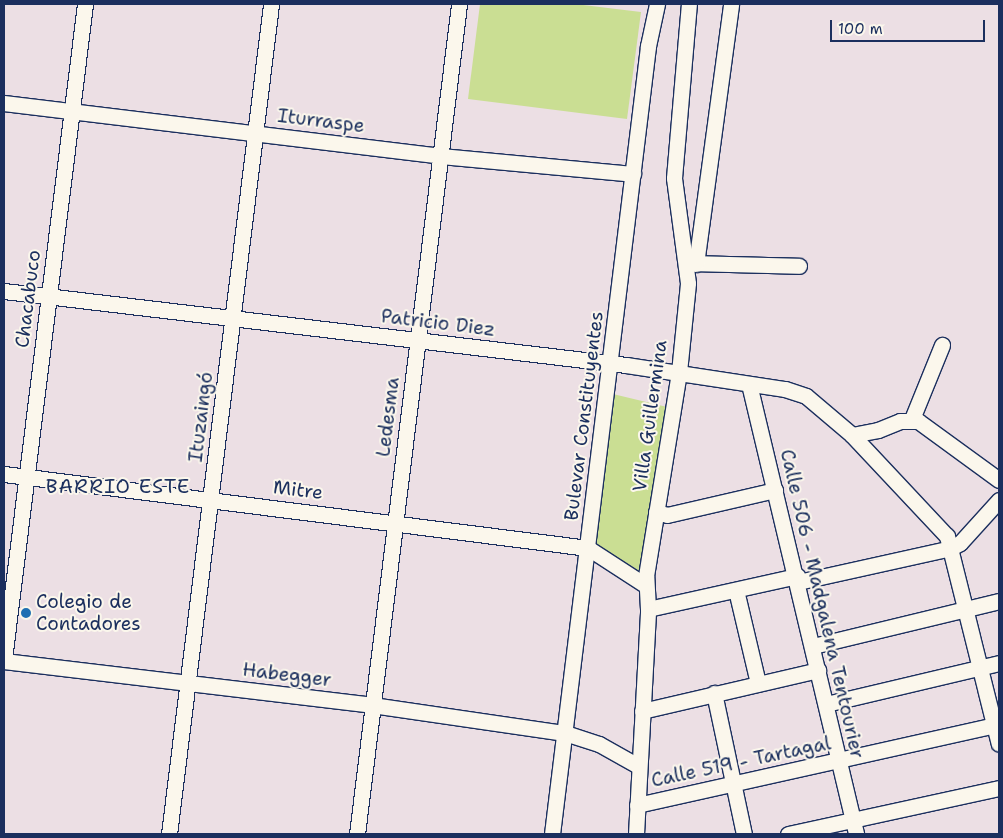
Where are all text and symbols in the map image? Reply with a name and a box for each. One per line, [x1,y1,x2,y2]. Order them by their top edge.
scale bar [833,10,988,42]
text: 100 m [838,19,883,39]
street label: Iturraspe [276,104,366,138]
street label: Chacabuco [11,249,45,349]
street label: Patricio Diez [380,305,496,341]
street label: Bulevar Constituyentes [560,310,608,522]
street label: Villa Guillermina [628,339,672,493]
street label: Ituzaingó [184,371,218,463]
street label: Ledesma [372,376,404,458]
street label: Calle 506 - Madgalena Tentourier [775,447,869,761]
district label: BARRIO ESTE [44,474,192,498]
street label: Mitre [272,476,324,504]
place label: Colegio de Contadores [36,591,141,635]
marker: Colegio de Contadores [20,607,32,619]
street label: Habegger [241,658,333,692]
street label: Calle 519 - Tartagal [649,732,833,792]

